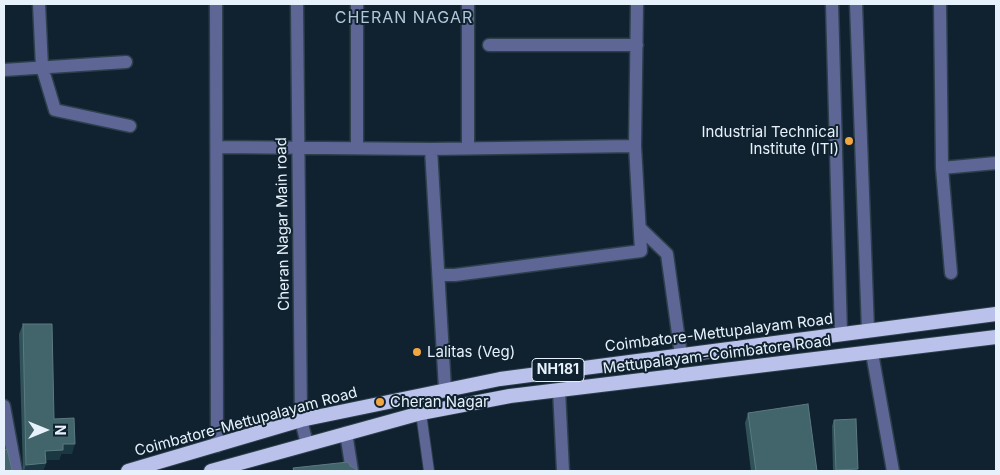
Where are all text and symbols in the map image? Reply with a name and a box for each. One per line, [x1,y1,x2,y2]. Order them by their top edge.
district label: CHERAN NAGAR [333,8,475,28]
place label: Industrial Technical Institute (ITI) [701,123,839,158]
marker: Industrial Technical Institute (ITI) [843,135,855,147]
street label: Cheran Nagar Main road [272,137,294,311]
street label: Coimbatore-Mettupalayam Road [604,310,834,356]
street label: Mettupalayam-Coimbatore Road [602,332,832,378]
place label: Lalitas (Veg) [427,343,515,361]
marker: Lalitas (Veg) [411,346,423,358]
road number: NH181 [532,358,584,382]
street label: Coimbatore-Mettupalayam Road [133,384,359,460]
place label: Cheran Nagar [390,393,489,411]
marker: Cheran Nagar [374,396,386,408]
north arrow [20,405,70,455]
text: N [52,425,69,435]

